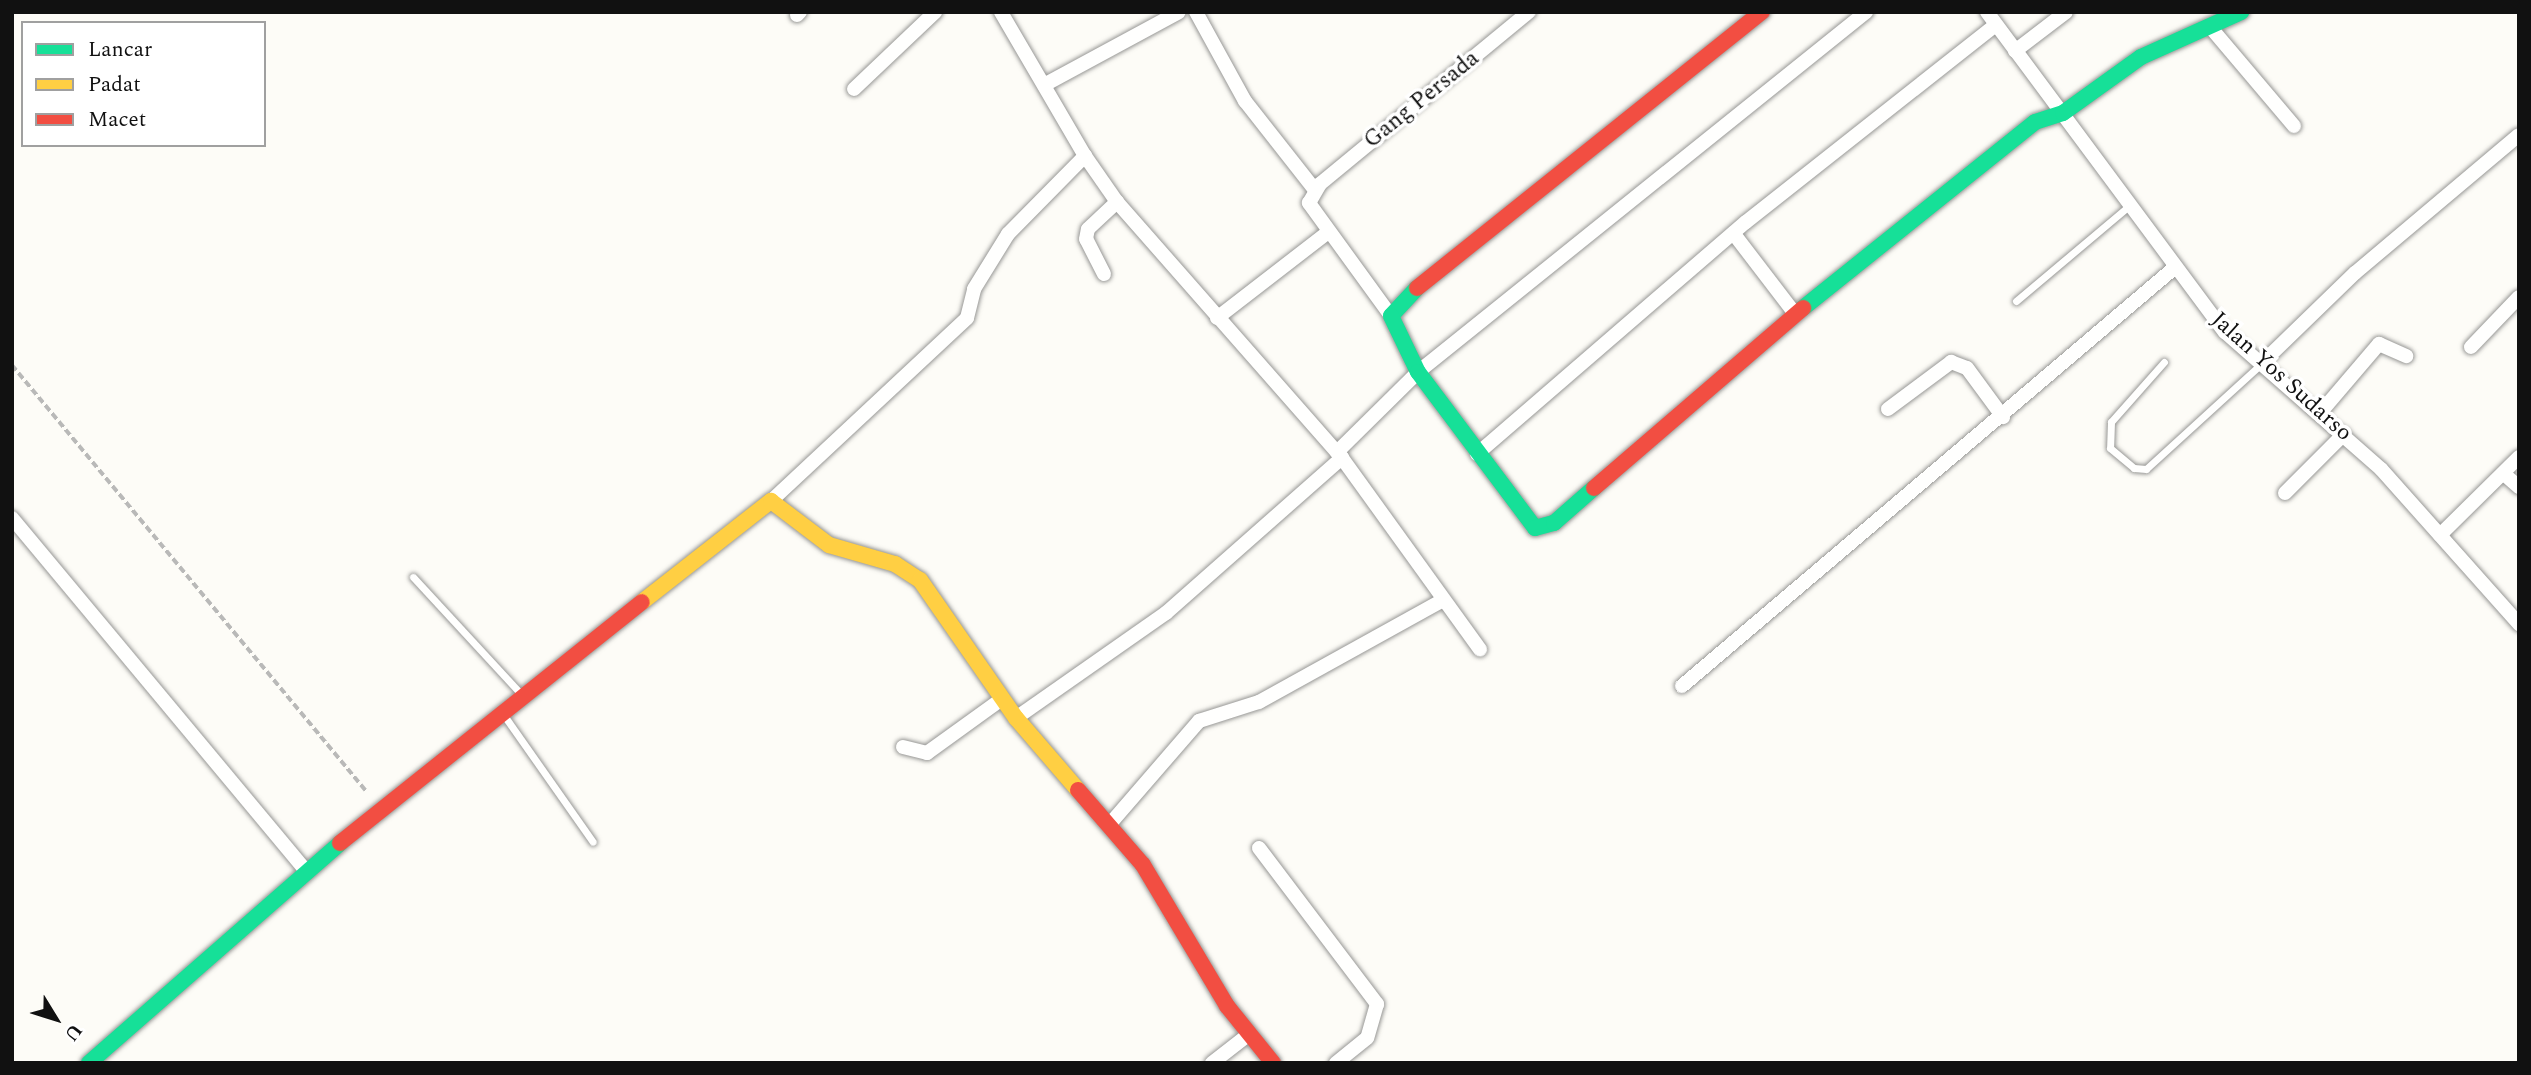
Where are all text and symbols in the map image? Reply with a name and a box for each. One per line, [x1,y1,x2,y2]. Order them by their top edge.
legend [21,21,266,147]
text: Lancar [88,34,152,66]
street label: Gang Persada [1359,45,1485,155]
text: Padat [88,69,141,101]
text: Macet [88,104,146,136]
street label: Jalan Yos Sudarso [2205,306,2357,448]
north arrow [21,984,91,1054]
text: U [57,1017,89,1047]

